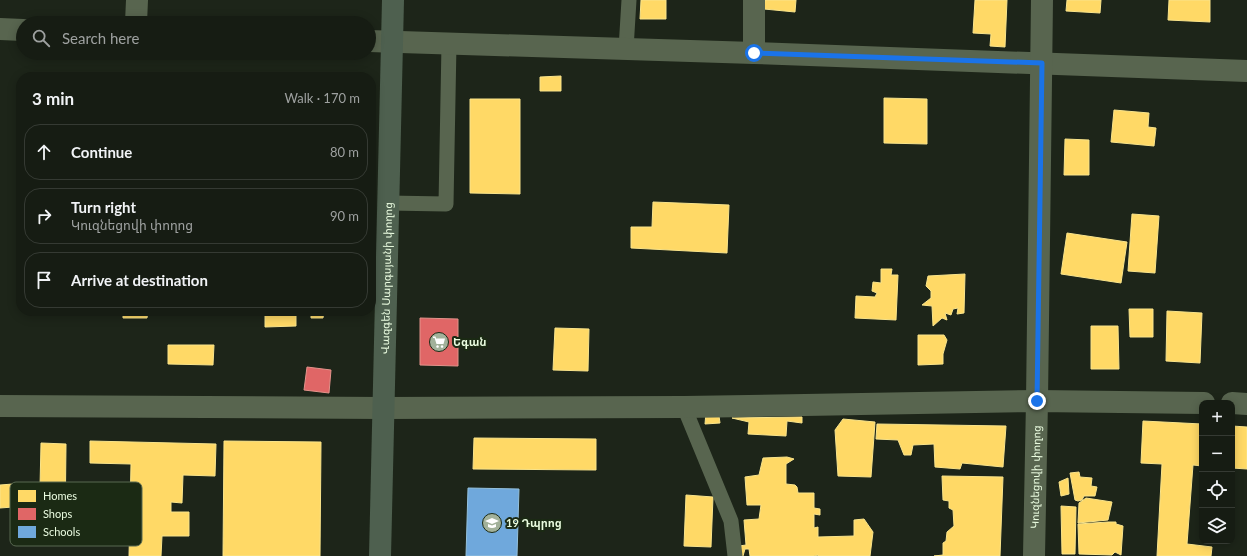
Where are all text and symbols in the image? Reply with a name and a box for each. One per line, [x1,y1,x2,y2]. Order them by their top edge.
search box [16,16,376,60]
icon: search [30,27,52,49]
text: Search here [62,29,139,47]
route start [745,44,763,62]
text: 3 min [32,88,74,109]
text: Walk · 170 m [284,90,360,106]
icon: ahead [33,141,55,163]
text: Continue [71,143,132,161]
text: 80 m [330,144,359,160]
text: Turn right [71,198,136,216]
street label: Վազգեն Սարգսյանի փողոց [378,202,395,354]
icon: right [33,205,55,227]
text: 90 m [330,208,359,224]
text: Կուզնեցովի փողոց [71,217,193,233]
icon: arrive [33,269,55,291]
text: Arrive at destination [71,271,208,289]
supermarket icon: Եգան [428,331,450,353]
place label: Եգան [453,335,486,349]
route end [1028,392,1046,410]
map controls [1199,400,1235,544]
button: + [1199,400,1235,436]
street label: Կուզնեցովի փողոց [1028,425,1044,529]
button: − [1199,436,1235,472]
button: locate [1199,472,1235,508]
legend [10,482,142,546]
text: Homes [43,489,77,502]
text: Shops [43,507,72,520]
button: layers [1199,508,1235,544]
school or university icon: 19 Դպրոց [481,512,503,534]
place label: 19 Դպրոց [506,516,562,530]
text: Schools [43,525,80,538]

